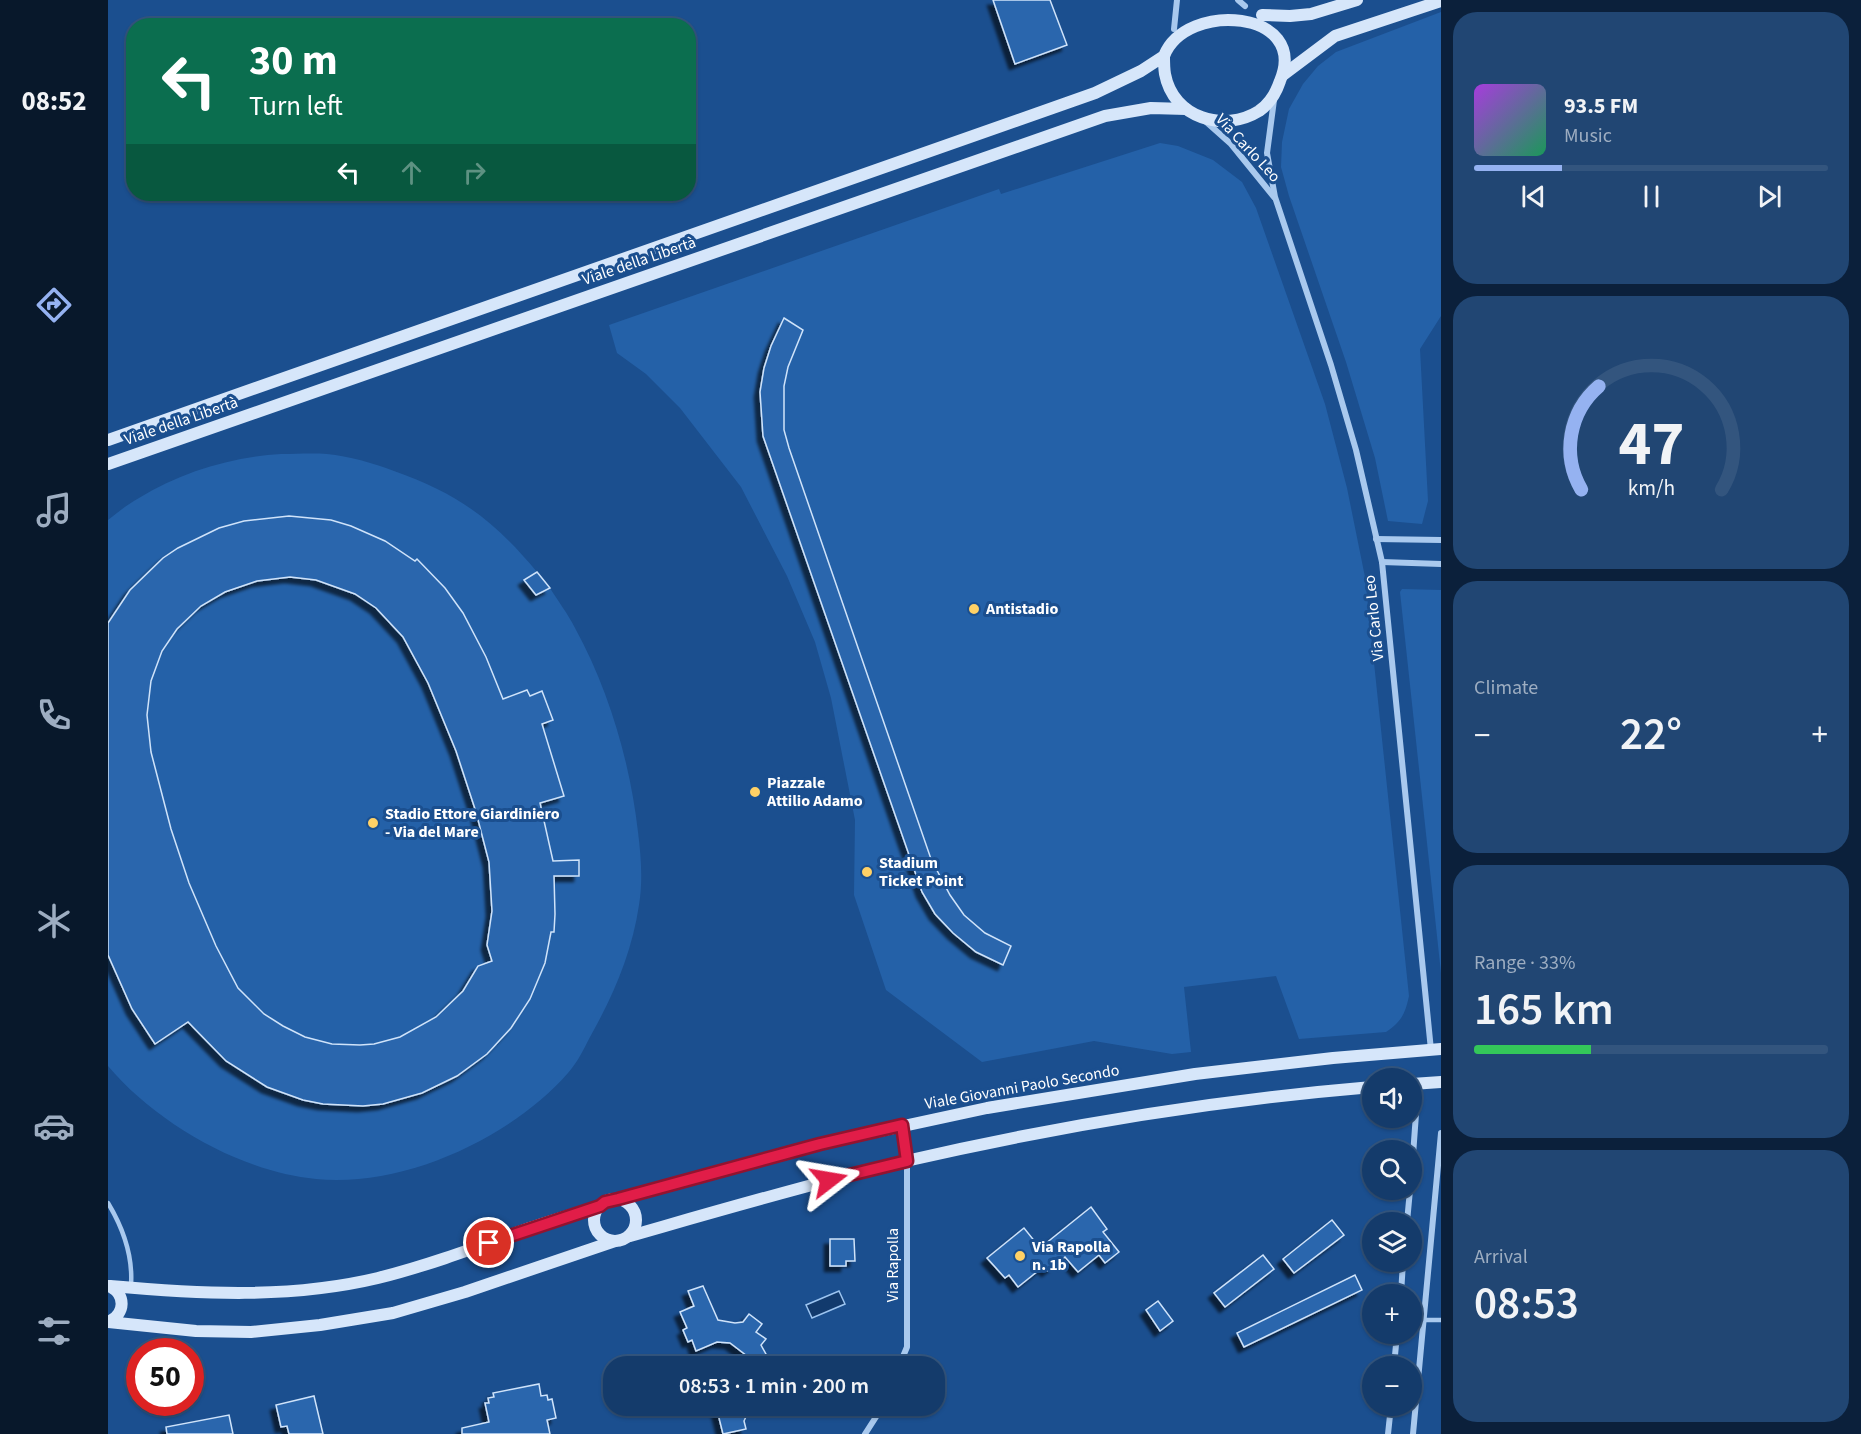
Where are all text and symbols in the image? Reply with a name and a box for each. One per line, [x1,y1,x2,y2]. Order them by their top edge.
text: 30 m [249,31,338,91]
icon: left [150,42,228,120]
text: 08:52 [21,82,87,121]
text: Turn left [249,87,343,126]
text: 93.5 FM [1564,90,1638,122]
street label: Via Carlo Leo [1211,109,1285,187]
text: Music [1564,122,1612,150]
icon: left [332,156,365,189]
icon: ahead [395,156,428,189]
icon: right [458,156,491,189]
icon: previous [1517,180,1550,213]
icon: pause [1635,180,1668,213]
icon: next [1753,180,1786,213]
street label: Viale della Libertà [579,231,699,291]
icon: directions [33,284,75,326]
street label: Viale della Libertà [121,391,241,451]
text: 47 [1618,400,1684,489]
text: km/h [1627,473,1675,504]
icon: music [33,489,75,531]
street label: Via Carlo Leo [1359,574,1389,662]
place label: Antistadio [985,598,1058,620]
marker: Antistadio [967,602,981,616]
text: Climate [1474,674,1538,702]
icon: phone [33,694,75,736]
text: 22° [1620,703,1682,767]
text: − [1474,712,1490,759]
text: + [1812,712,1828,759]
place label: Piazzale Attilio Adamo [766,772,863,812]
marker: Piazzale Attilio Adamo [748,785,762,799]
place label: Stadio Ettore Giardiniero - Via del Mare [385,803,560,843]
marker: Stadio Ettore Giardiniero - Via del Mare [366,816,380,830]
place label: Stadium Ticket Point [879,852,963,892]
marker: Stadium Ticket Point [860,865,874,879]
icon: climate [33,900,75,942]
text: Range · 33% [1474,949,1575,977]
text: 165 km [1474,978,1614,1042]
street label: Viale Giovanni Paolo Secondo [923,1059,1121,1115]
map controls [1362,1068,1422,1416]
button: sound [1362,1068,1422,1128]
icon: car [33,1105,75,1147]
button: search [1362,1140,1422,1200]
position arrow [797,1148,861,1212]
button: layers [1362,1212,1422,1272]
pin [463,1217,514,1268]
icon: arrive [472,1226,505,1259]
street label: Via Rapolla [882,1228,904,1302]
place label: Via Rapolla n. 1b [1031,1236,1111,1276]
text: Arrival [1474,1243,1528,1271]
marker: Via Rapolla n. 1b [1013,1249,1027,1263]
text: 08:53 [1474,1272,1579,1336]
button: + [1362,1284,1422,1344]
icon: filters [33,1310,75,1352]
speed limit sign: 50 [126,1338,204,1416]
button: − [1362,1356,1422,1416]
text: 08:53 · 1 min · 200 m [679,1370,869,1402]

